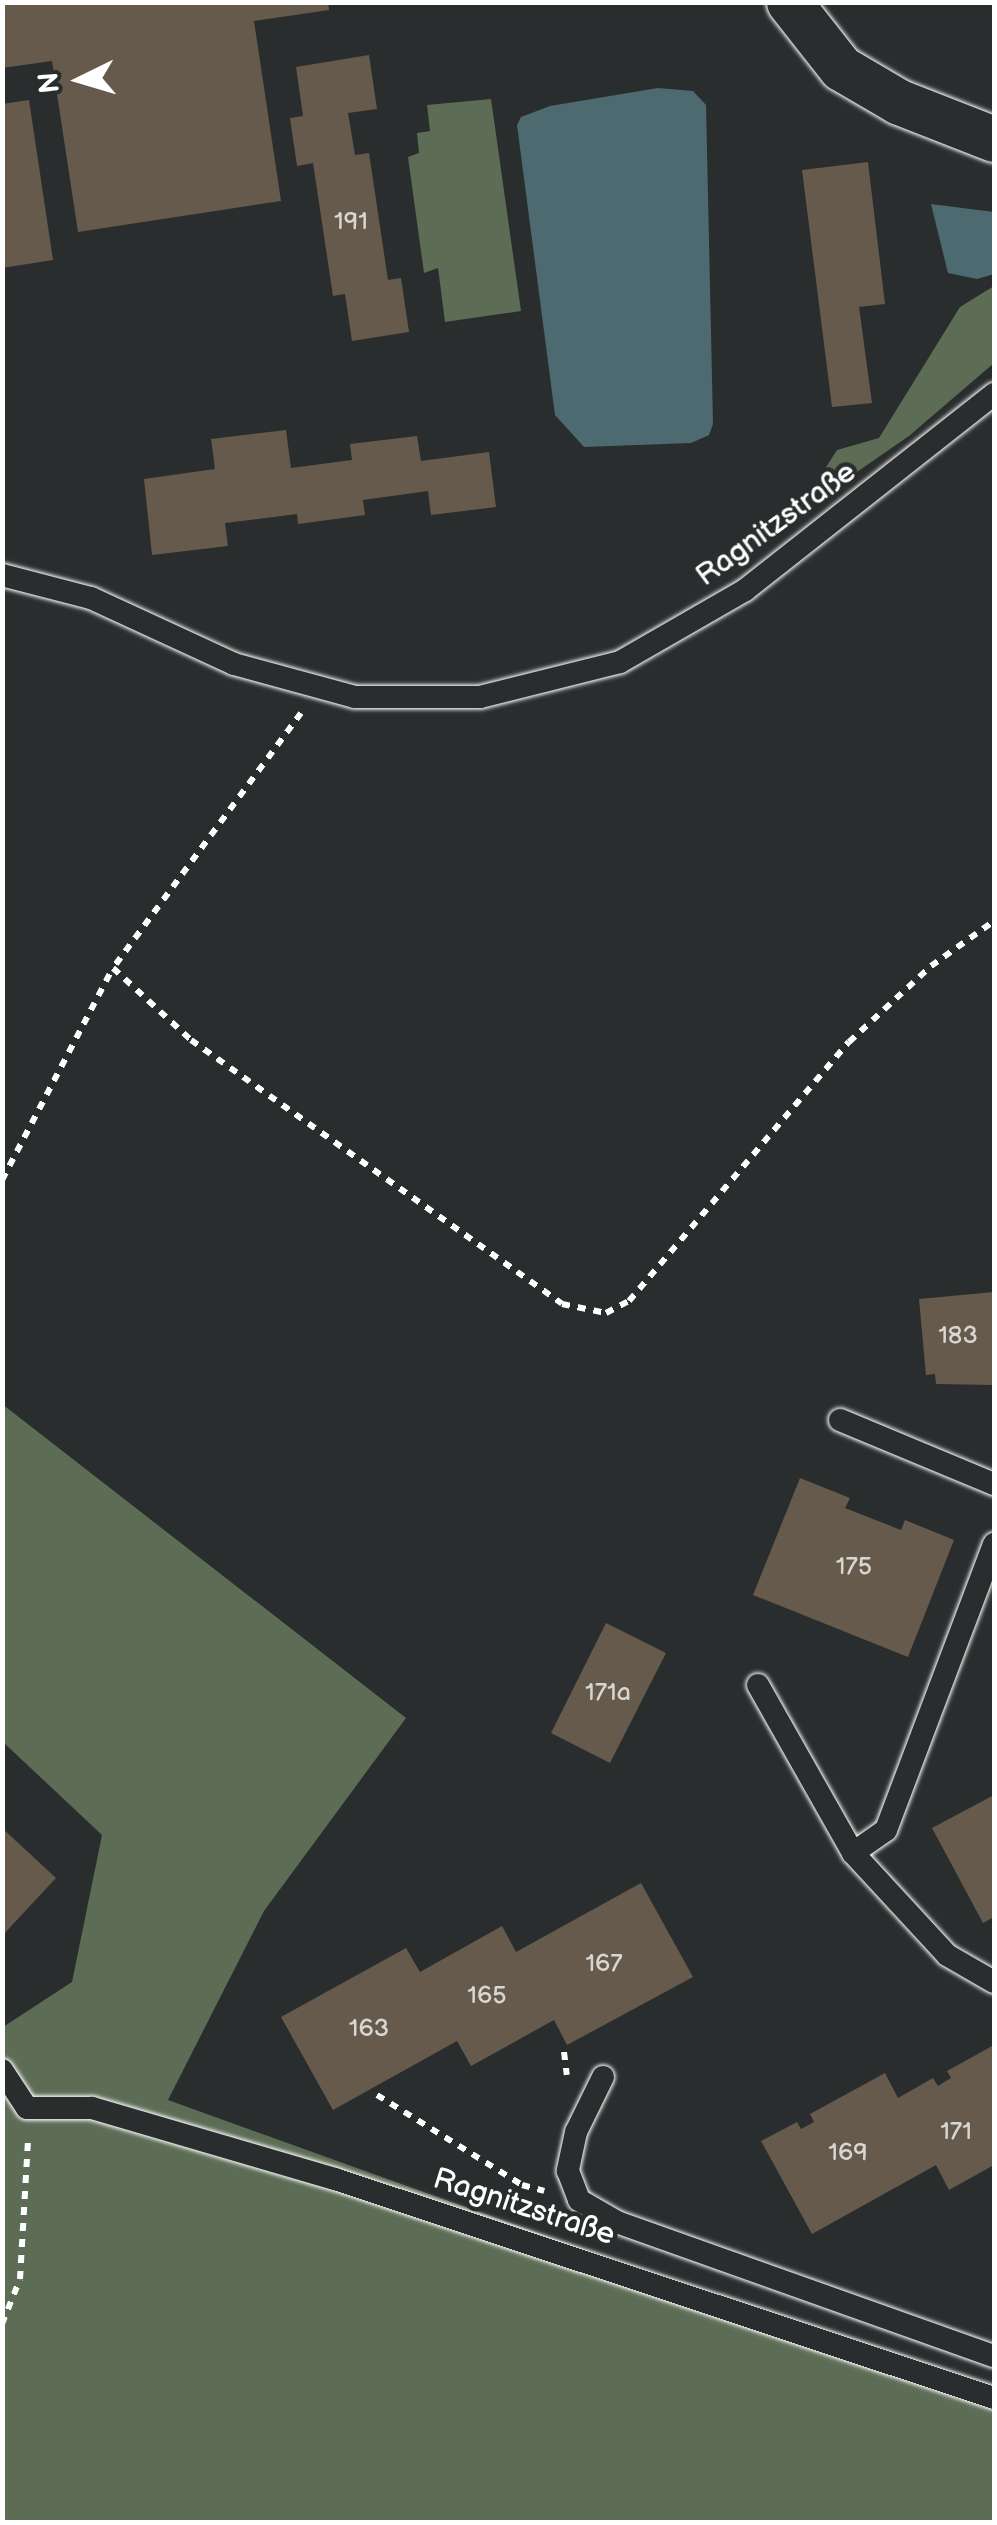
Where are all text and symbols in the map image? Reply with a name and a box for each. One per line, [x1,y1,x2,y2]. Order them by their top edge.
north arrow [30,30,130,130]
text: N [32,71,67,95]
house number: 191 [334,207,368,237]
street label: Ragnitzstraße [689,454,863,594]
house number: 183 [938,1321,978,1351]
house number: 175 [836,1552,872,1582]
house number: 171a [585,1678,631,1708]
house number: 167 [585,1949,623,1979]
house number: 165 [467,1981,507,2011]
house number: 163 [349,2014,389,2044]
house number: 171 [940,2117,972,2147]
house number: 169 [828,2138,868,2168]
street label: Ragnitzstraße [429,2161,619,2253]

